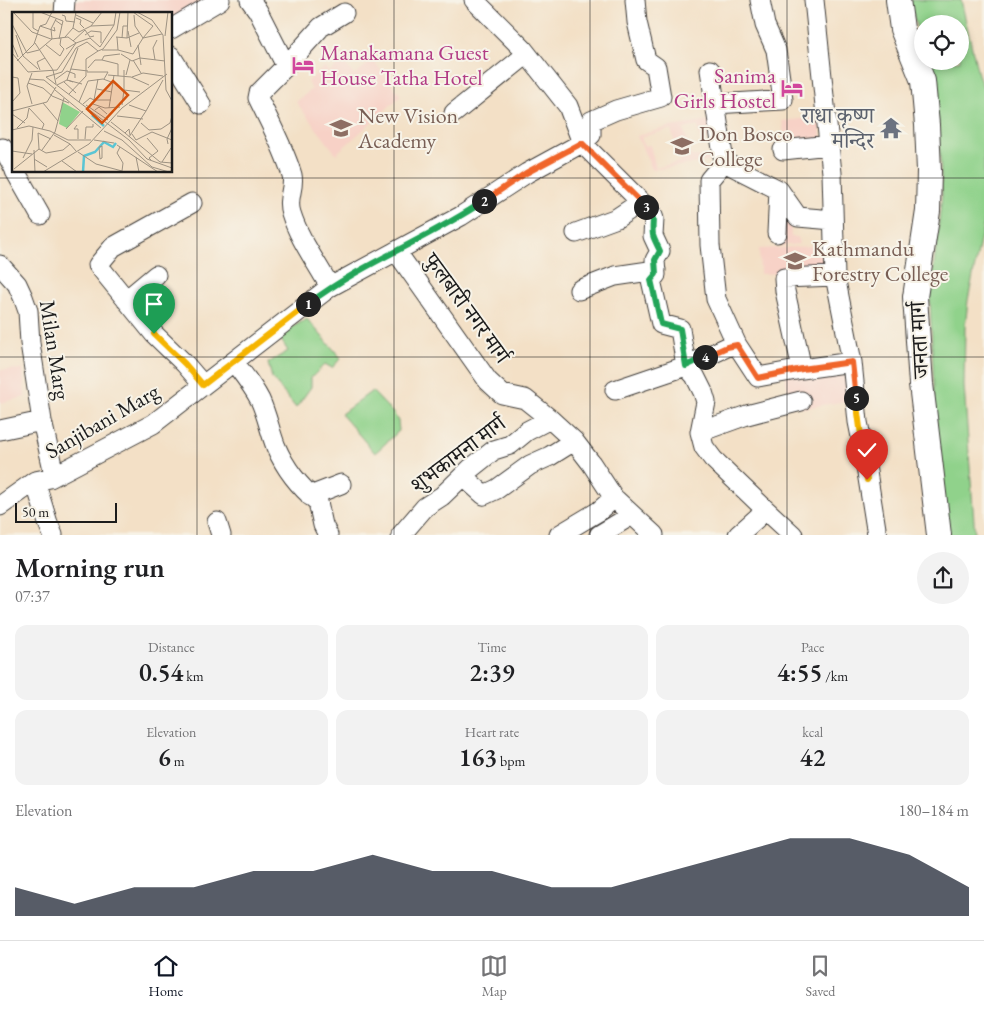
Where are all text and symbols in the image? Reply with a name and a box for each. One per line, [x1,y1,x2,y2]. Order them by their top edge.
inset map [12,12,172,172]
map controls [914,15,969,70]
button: locate [914,15,969,70]
place label: Manakamana Guest House Tatha Hotel [320,38,489,92]
hotel icon: Manakamana Guest House Tatha Hotel [290,52,316,78]
place label: Sanima Girls Hostel [674,61,776,115]
hotel icon: Sanima Girls Hostel [779,75,805,101]
place label: New Vision Academy [357,101,459,155]
place label: राधा कृष्ण मन्दिर [800,101,876,155]
school or university icon: New Vision Academy [328,115,354,141]
temple icon: राधा कृष्ण मन्दिर [878,115,904,141]
place label: Don Bosco College [699,119,793,173]
school or university icon: Don Bosco College [669,133,695,159]
pin: 2 [472,188,496,214]
text: 2 [481,192,488,210]
pin: 3 [634,194,658,220]
text: 3 [643,198,650,216]
place label: Kathmandu Forestry College [812,234,949,288]
street label: फुलबारी नगर मार्ग [417,246,518,370]
school or university icon: Kathmandu Forestry College [782,248,808,274]
pin [133,283,175,334]
icon: arrive [140,290,168,318]
pin: 1 [296,292,320,316]
text: 1 [305,295,312,313]
street label: Milan Marg [33,298,77,402]
street label: जनता मार्ग [902,299,936,380]
pin: 4 [692,344,718,370]
text: 4 [702,348,709,366]
street label: Sanjibani Marg [40,376,165,465]
pin: 5 [844,386,868,410]
text: 5 [853,389,860,407]
street label: शुभकामना मार्ग [405,408,513,499]
pin [846,429,888,480]
icon: check [853,436,881,464]
scale bar [15,500,118,523]
text: 50 m [22,503,49,521]
text: Morning run [15,549,165,585]
button: share [917,552,969,604]
text: 07:37 [15,586,50,607]
text: Distance [148,638,195,656]
text: Time [477,638,507,656]
text: Pace [801,638,824,656]
text: 0.54 [139,656,183,688]
text: 2:39 [469,656,515,688]
text: 4:55 [777,656,822,688]
text: km [183,667,204,685]
text: /km [822,667,848,685]
text: Elevation [146,723,197,741]
text: Heart rate [465,723,519,741]
text: kcal [802,723,823,741]
text: 6 [158,741,171,773]
text: 163 [459,741,497,773]
text: 42 [800,741,825,773]
text: m [171,752,185,770]
text: bpm [497,752,525,770]
text: Elevation [15,800,73,821]
text: 180–184 m [898,800,969,821]
tab: Home [149,952,183,1000]
tab: Map [480,952,508,1000]
tab: Saved [805,952,835,1000]

